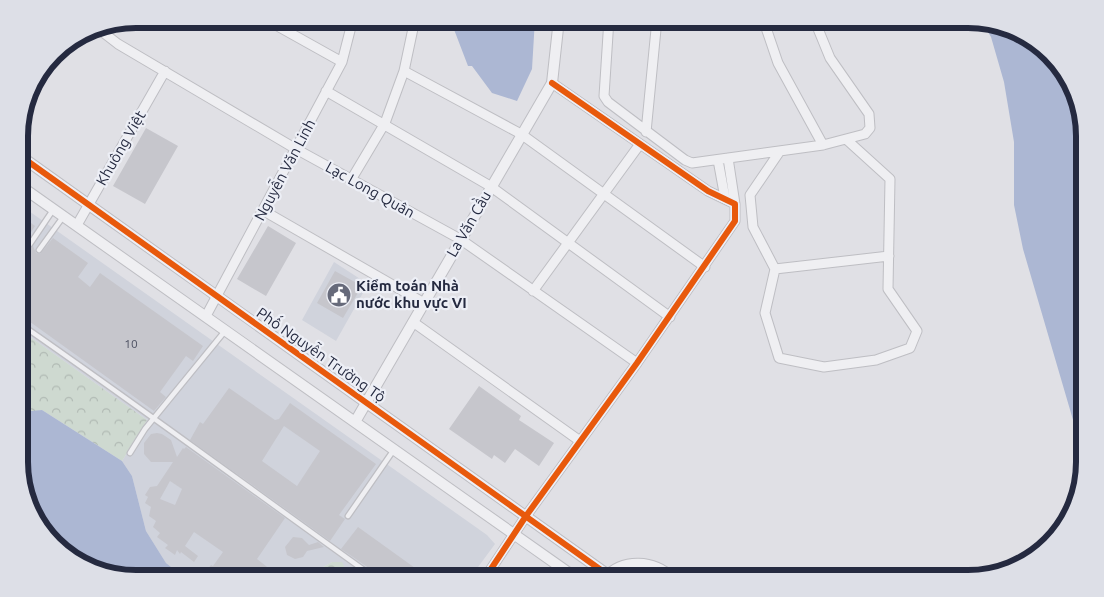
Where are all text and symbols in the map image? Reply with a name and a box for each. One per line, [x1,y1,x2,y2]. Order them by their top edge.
street label: Khuông Việt [92,107,149,188]
street label: Nguyễn Văn Linh [249,115,319,224]
street label: Lạc Long Quân [323,158,418,221]
street label: La Văn Cầu [441,187,494,260]
place label: Kiểm toán Nhà nước khu vực VI [356,277,467,311]
public building icon: Kiểm toán Nhà nước khu vực VI [326,282,352,308]
street label: Phố Nguyễn Trường Tộ [254,302,390,406]
house number: 10 [124,337,138,350]

